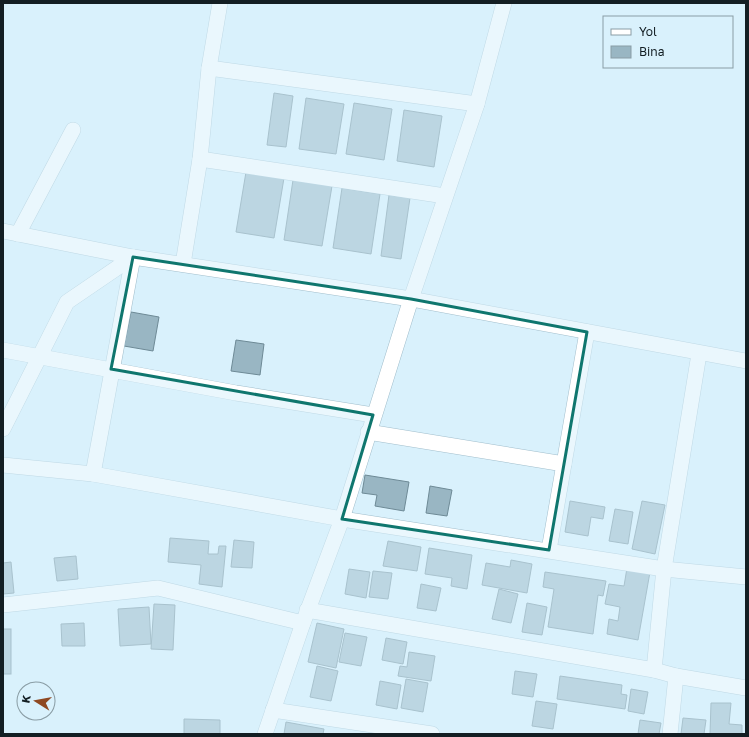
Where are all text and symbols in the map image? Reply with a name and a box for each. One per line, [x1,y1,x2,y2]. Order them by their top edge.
legend [603,16,733,68]
text: Yol [639,24,657,39]
text: Bina [639,44,664,59]
north arrow [16,681,56,721]
text: K [19,694,33,704]

